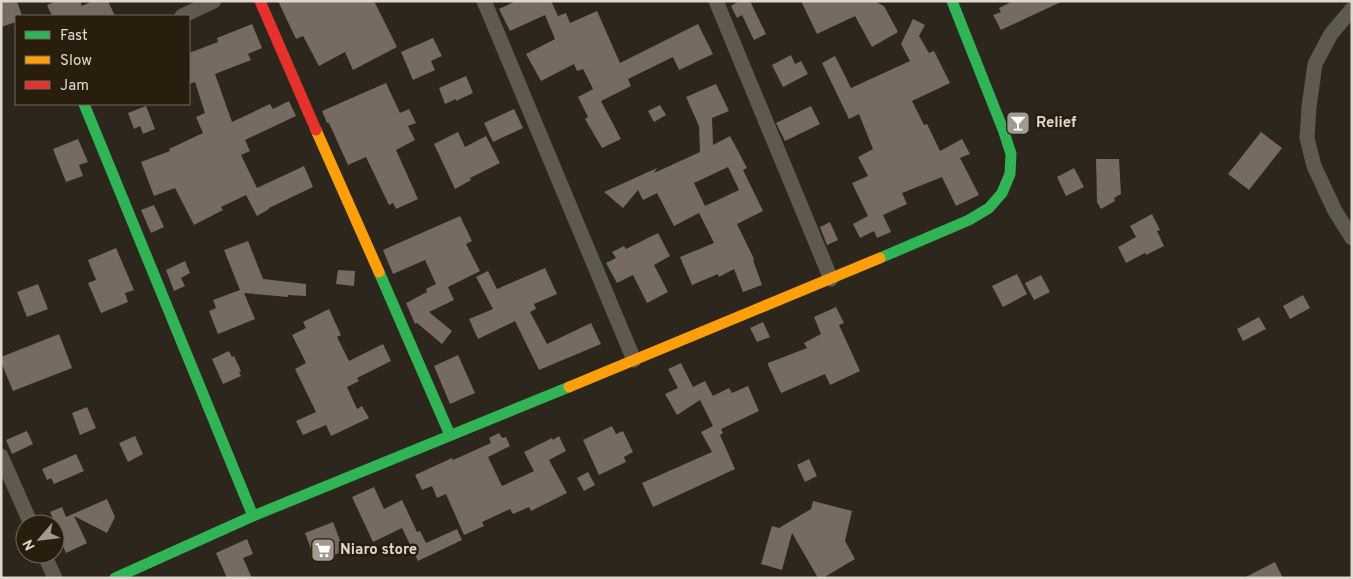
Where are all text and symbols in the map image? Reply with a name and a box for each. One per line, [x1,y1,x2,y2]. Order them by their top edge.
legend [15,15,190,105]
text: Fast [60,27,88,46]
text: Slow [60,52,92,71]
text: Jam [60,77,89,96]
bar icon: Relief [1005,110,1031,136]
place label: Relief [1036,114,1077,133]
north arrow [15,514,65,564]
text: N [20,536,40,553]
supermarket icon: Niaro store [310,537,336,563]
place label: Niaro store [340,541,417,560]

